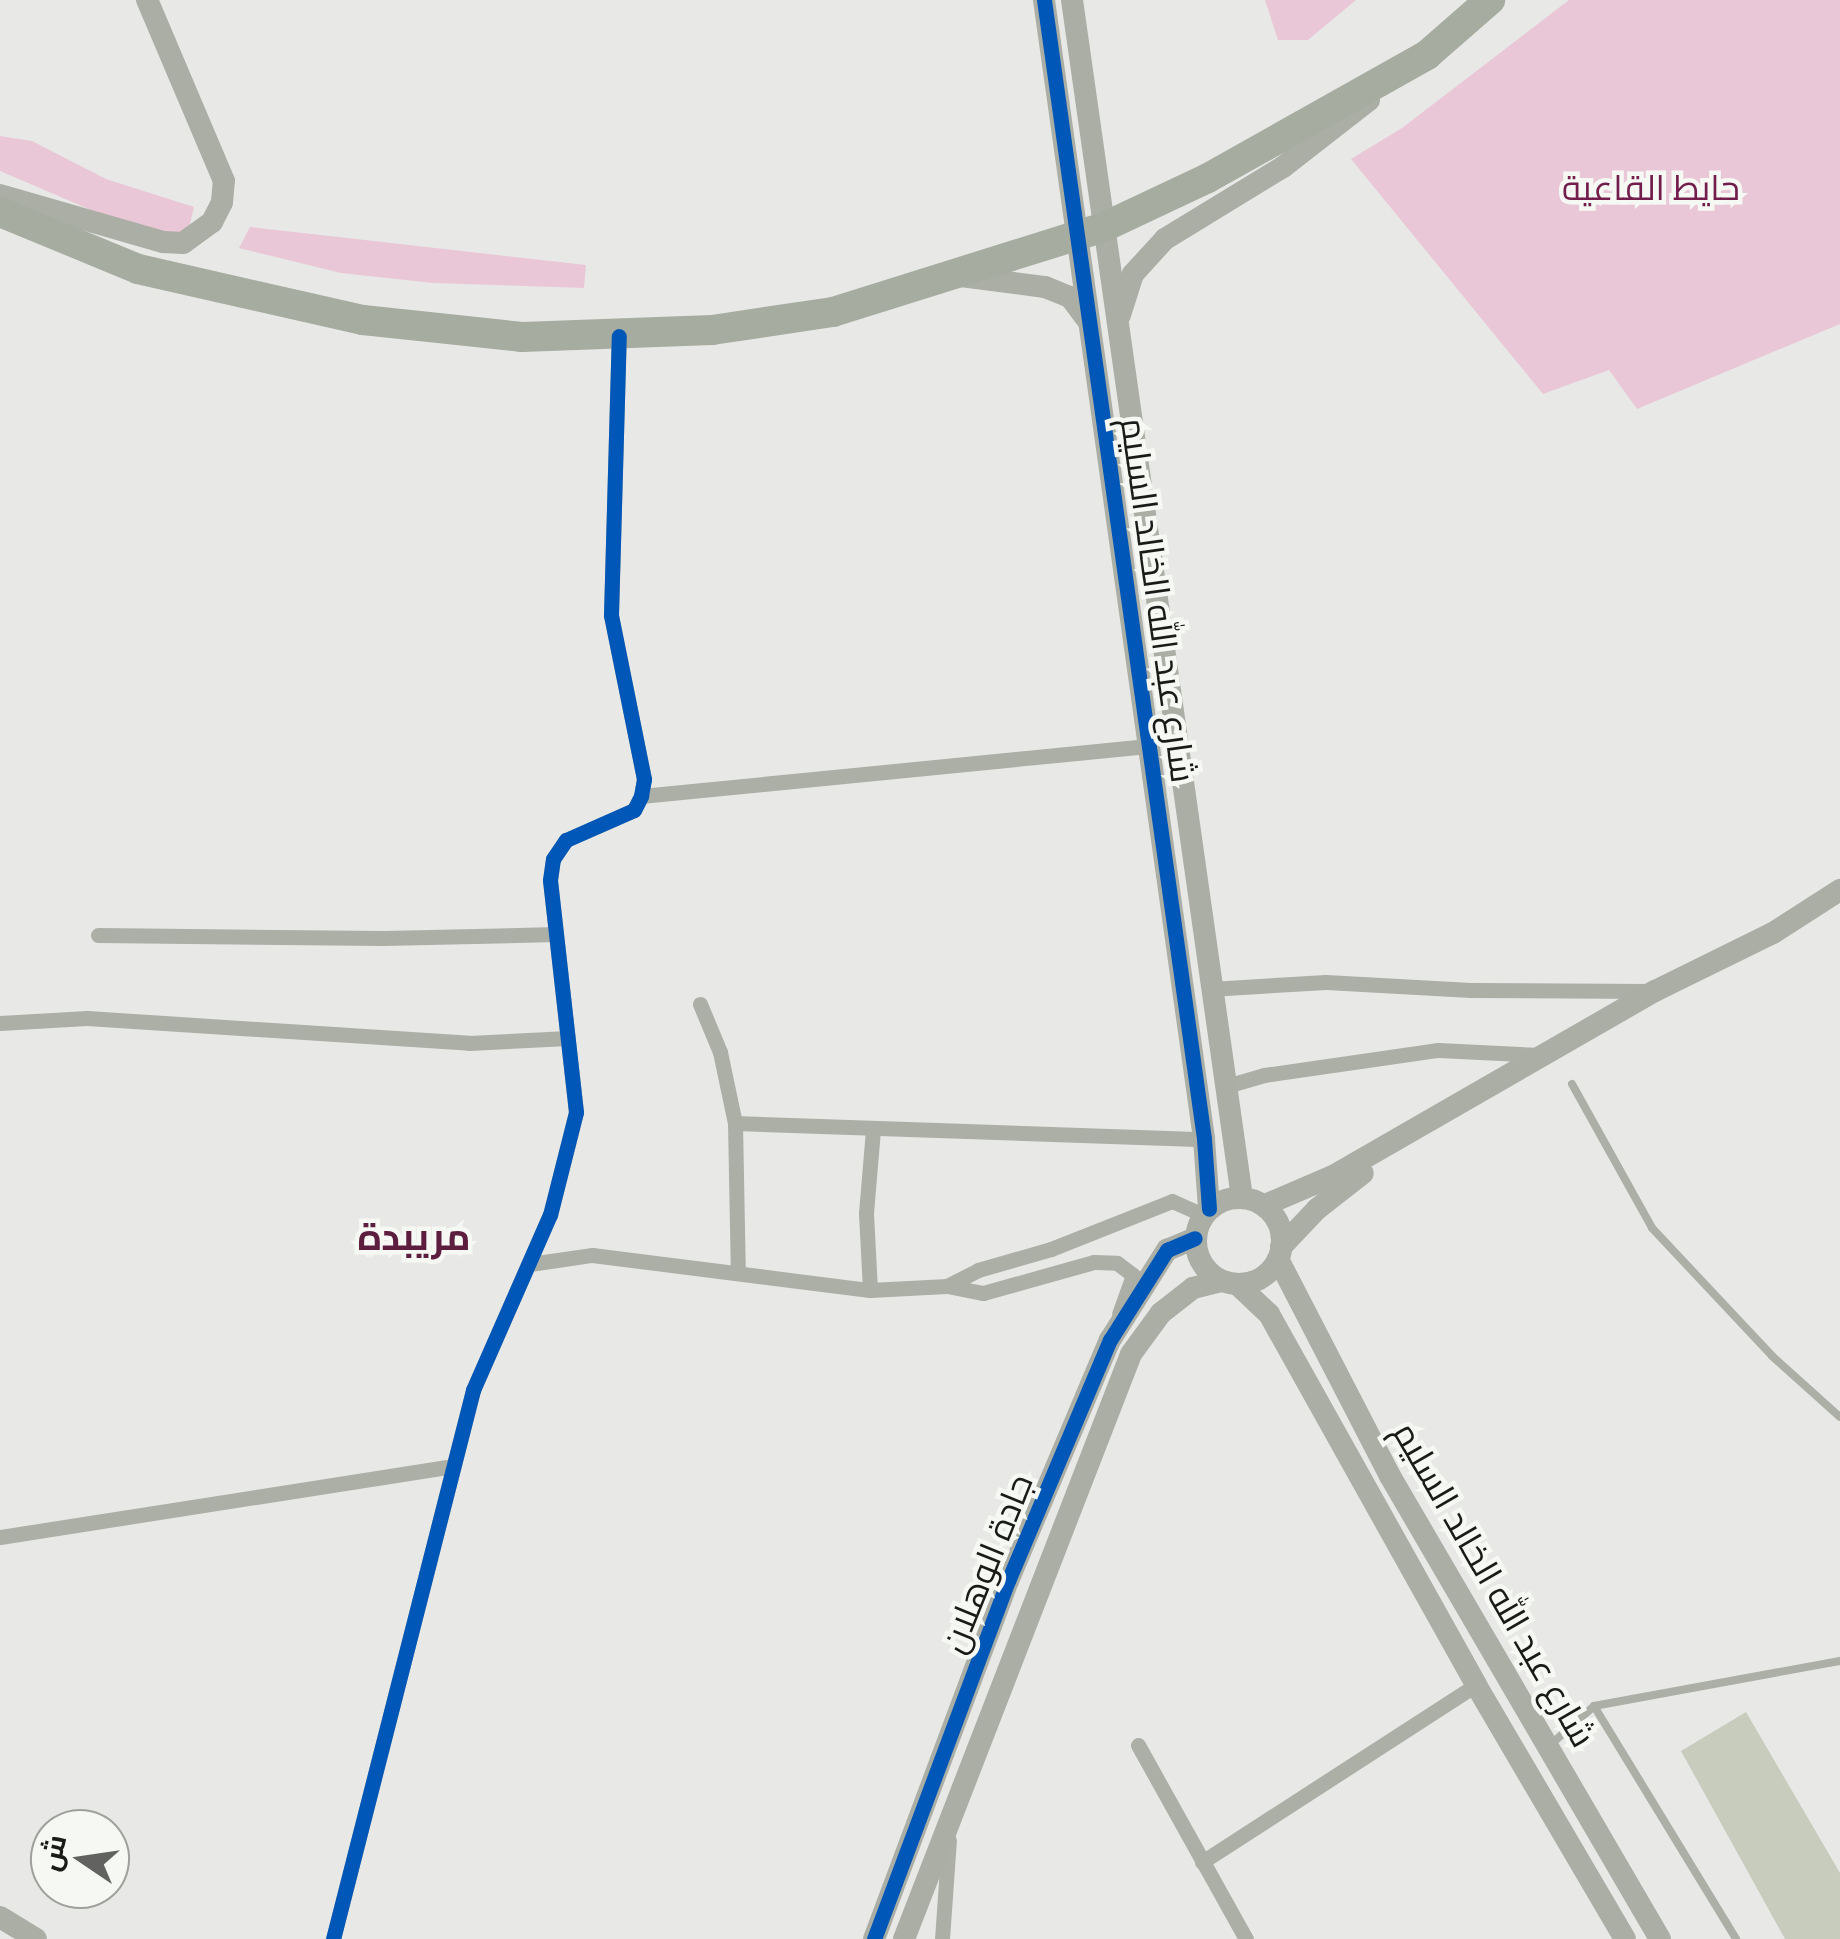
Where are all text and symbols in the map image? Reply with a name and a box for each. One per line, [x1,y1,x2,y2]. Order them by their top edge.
park label: حايط القاعية [1562,166,1740,208]
street label: شارع عبد الله الخالد السليم [1113,415,1205,785]
district label: مريبدة [357,1214,471,1260]
street label: شارع عبد الله الخالد السليم [1385,1414,1605,1754]
street label: جادة الوهلان [931,1467,1041,1659]
north arrow [30,1809,130,1909]
text: ش [33,1832,71,1874]

